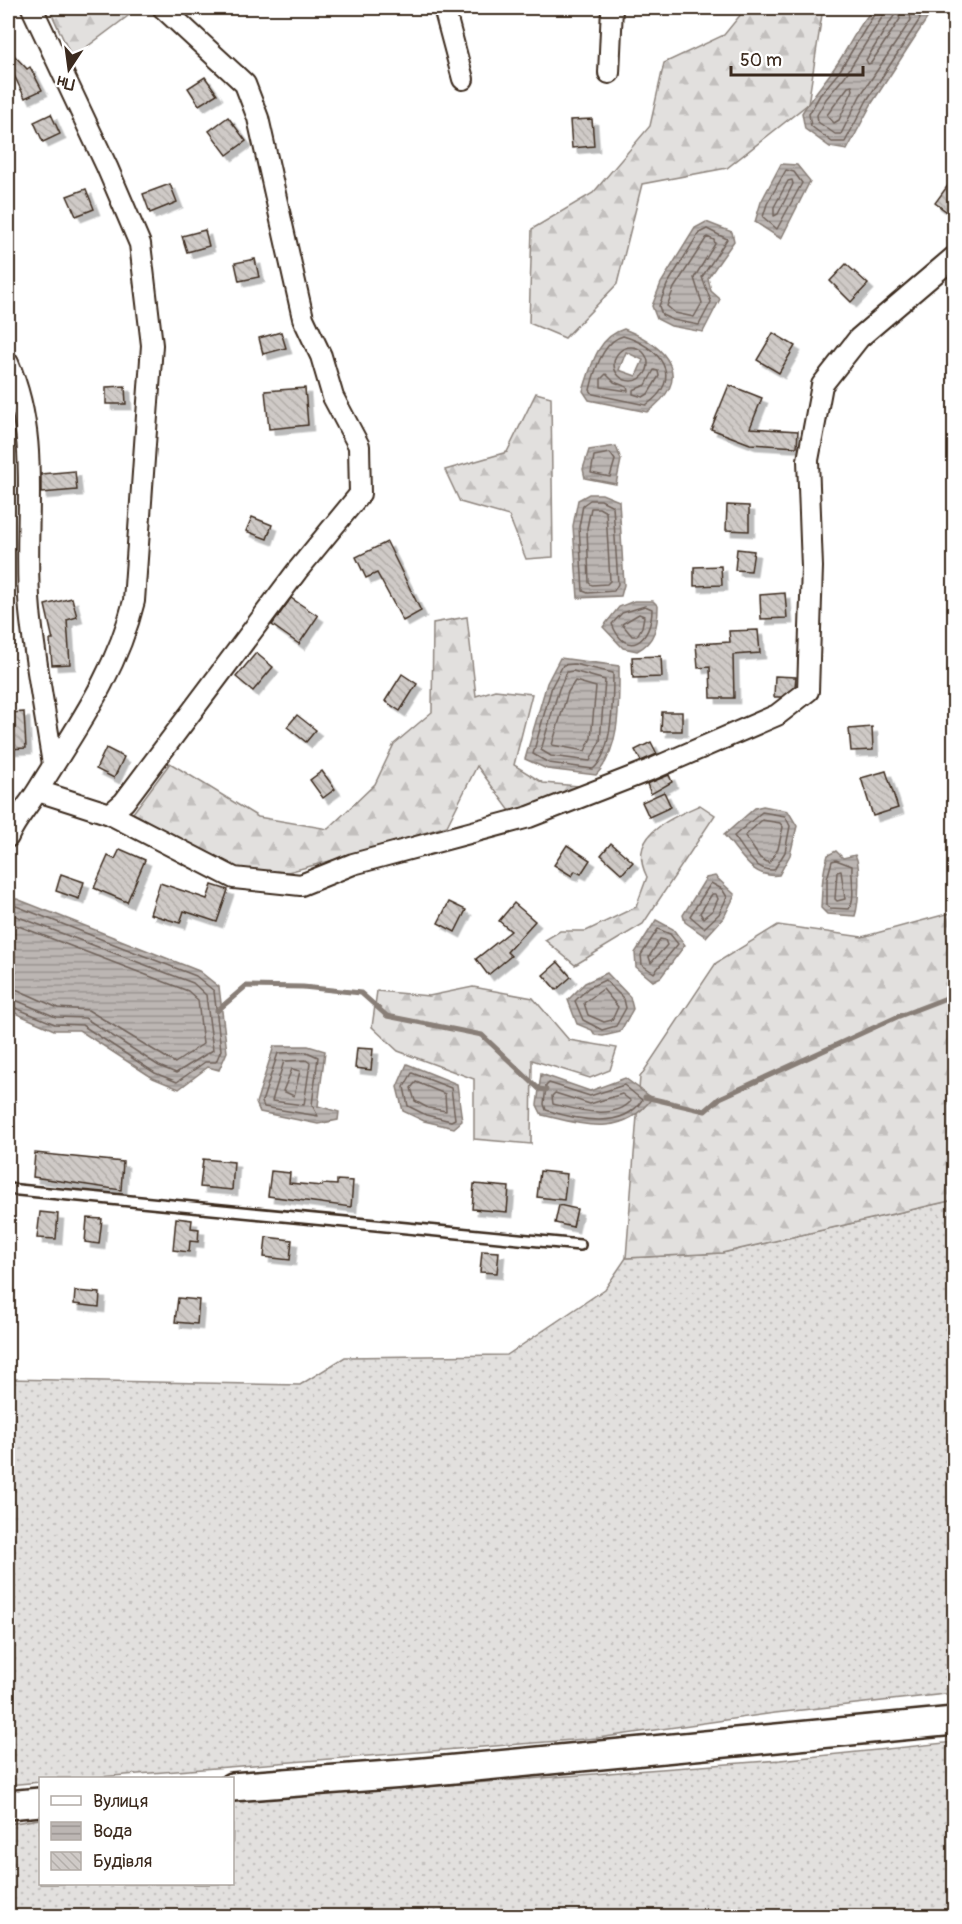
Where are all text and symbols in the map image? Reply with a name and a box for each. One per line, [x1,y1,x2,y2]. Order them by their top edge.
north arrow [39,39,99,99]
scale bar [731,39,863,77]
text: 50 m [740,49,782,72]
text: Пн [55,71,77,94]
legend [39,1777,234,1885]
text: Вулиця [93,1790,148,1813]
text: Вода [93,1820,132,1843]
text: Будівля [93,1850,152,1873]

